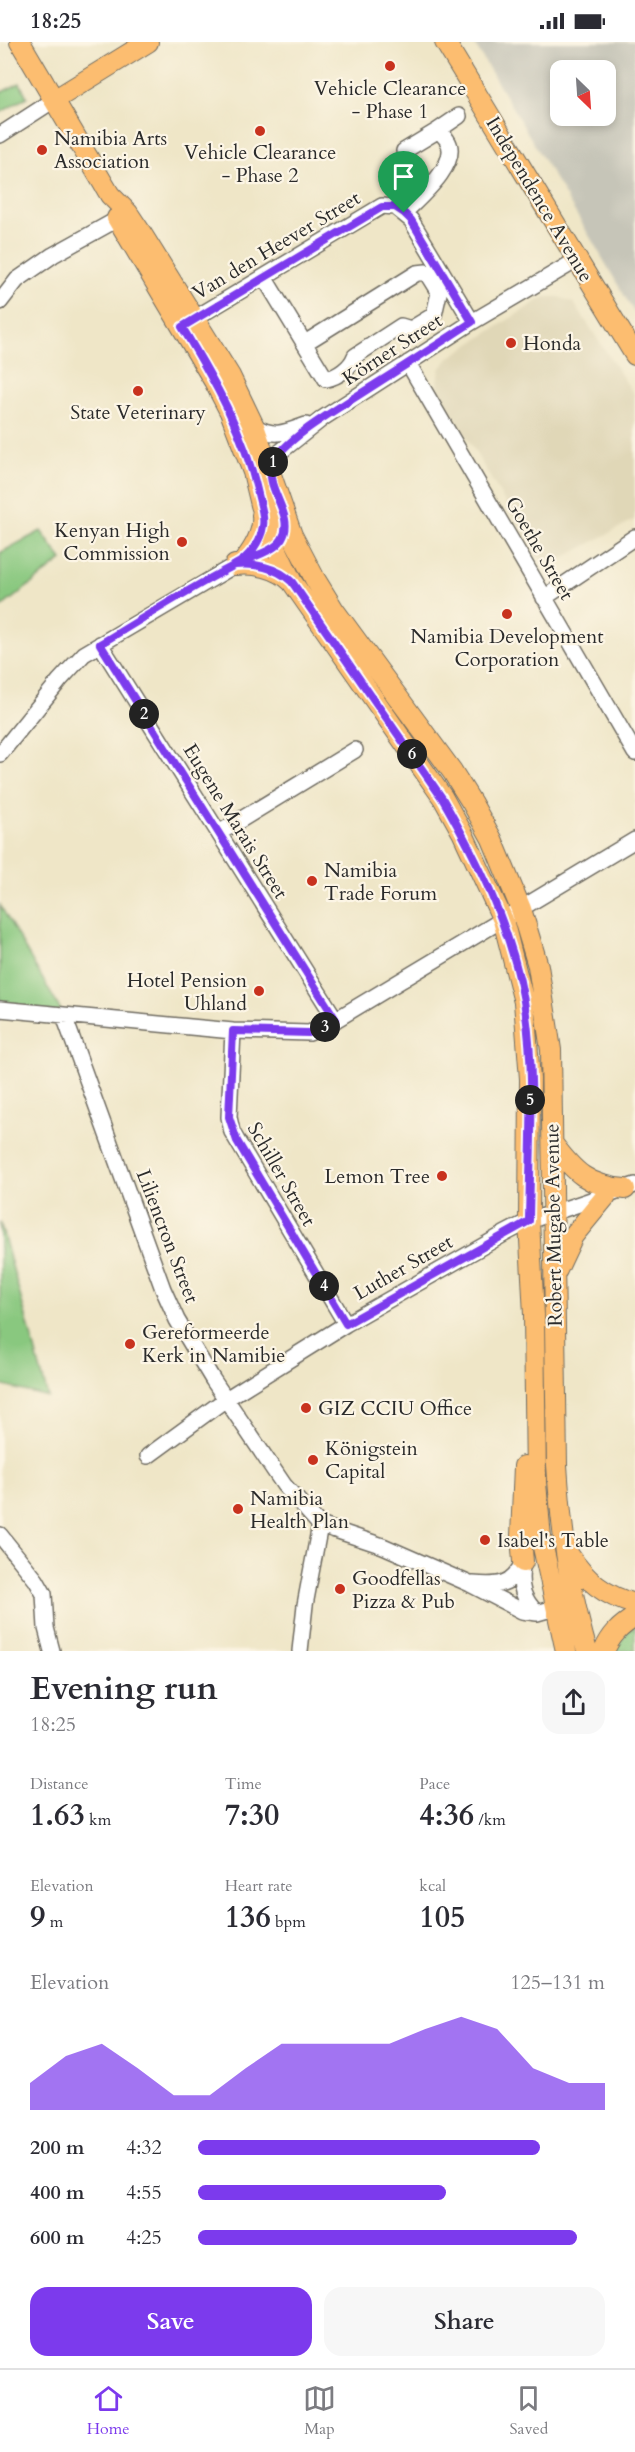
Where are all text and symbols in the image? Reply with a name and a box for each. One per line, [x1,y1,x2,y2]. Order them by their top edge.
text: 18:25 [30,6,81,36]
marker: Vehicle Clearance - Phase 1 [383,59,397,73]
north arrow [550,60,616,126]
map controls [550,60,616,126]
place label: Vehicle Clearance - Phase 1 [314,75,466,125]
street label: Independence Avenue [479,111,600,287]
marker: Vehicle Clearance - Phase 2 [253,124,267,138]
place label: Namibia Arts Association [54,125,167,175]
place label: Vehicle Clearance - Phase 2 [184,139,336,189]
marker: Namibia Arts Association [35,143,49,157]
pin [378,151,429,213]
icon: arrive [387,160,420,193]
street label: Van den Heever Street [187,184,366,306]
street label: Körner Street [337,307,448,392]
place label: Honda [523,330,582,357]
marker: Honda [504,336,518,350]
marker: State Veterinary [131,384,145,398]
place label: State Veterinary [70,399,206,426]
pin: 1 [258,447,288,477]
text: 1 [269,451,277,473]
street label: Goethe Street [499,491,580,606]
place label: Kenyan High Commission [54,517,171,567]
marker: Kenyan High Commission [175,535,189,549]
marker: Namibia Development Corporation [500,607,514,621]
place label: Namibia Development Corporation [410,623,604,673]
pin: 2 [129,699,159,729]
text: 2 [140,703,148,725]
street label: Eugene Marais Street [177,738,295,905]
pin: 6 [397,739,427,769]
text: 6 [408,743,416,765]
place label: Namibia Trade Forum [324,857,437,907]
marker: Namibia Trade Forum [305,874,319,888]
place label: Hotel Pension Uhland [127,967,248,1017]
marker: Hotel Pension Uhland [252,984,266,998]
pin: 3 [310,1012,340,1042]
text: 3 [321,1016,329,1038]
pin: 5 [515,1085,545,1115]
text: 5 [526,1089,534,1111]
street label: Schiller Street [241,1117,323,1232]
street label: Robert Mugabe Avenue [538,1123,569,1327]
place label: Lemon Tree [324,1163,430,1190]
street label: Liliencron Street [130,1166,206,1307]
marker: Lemon Tree [435,1169,449,1183]
street label: Luther Street [349,1228,458,1307]
pin: 4 [309,1271,339,1301]
text: 4 [320,1275,328,1297]
place label: Gereformeerde Kerk in Namibie [142,1319,285,1369]
marker: Gereformeerde Kerk in Namibie [123,1337,137,1351]
place label: GIZ CCIU Office [318,1395,472,1422]
marker: GIZ CCIU Office [299,1401,313,1415]
place label: Königstein Capital [325,1435,419,1485]
marker: Königstein Capital [306,1453,320,1467]
place label: Namibia Health Plan [250,1485,350,1535]
marker: Namibia Health Plan [231,1502,245,1516]
place label: Isabel's Table [497,1527,609,1554]
marker: Isabel's Table [478,1533,492,1547]
place label: Goodfellas Pizza & Pub [352,1565,455,1615]
marker: Goodfellas Pizza & Pub [333,1582,347,1596]
text: Evening run [30,1666,218,1711]
button: share [542,1671,605,1734]
text: 18:25 [30,1711,76,1738]
text: Distance [30,1773,88,1795]
text: Time [225,1773,262,1795]
text: Pace [419,1773,450,1795]
text: 1.63 [30,1795,85,1836]
text: 7:30 [225,1795,279,1836]
text: 4:36 [419,1795,474,1836]
text: km [85,1809,111,1831]
text: /km [474,1809,506,1831]
text: Elevation [30,1875,94,1897]
text: Heart rate [225,1875,292,1897]
text: kcal [419,1875,446,1897]
text: 9 [30,1897,45,1938]
text: 136 [225,1897,271,1938]
text: 105 [419,1897,465,1938]
text: m [45,1911,63,1933]
text: bpm [271,1911,306,1933]
text: Elevation [30,1969,109,1996]
text: 125–131 m [510,1969,605,1996]
text: 200 m [30,2134,85,2161]
text: 4:32 [126,2134,162,2161]
text: 400 m [30,2179,85,2206]
text: 4:55 [126,2179,162,2206]
text: 600 m [30,2224,85,2251]
text: 4:25 [126,2224,162,2251]
button: Save [30,2287,312,2356]
button: Share [324,2287,605,2356]
tab: Home [87,2382,130,2440]
tab: Map [303,2382,336,2440]
tab: Saved [509,2382,548,2440]

